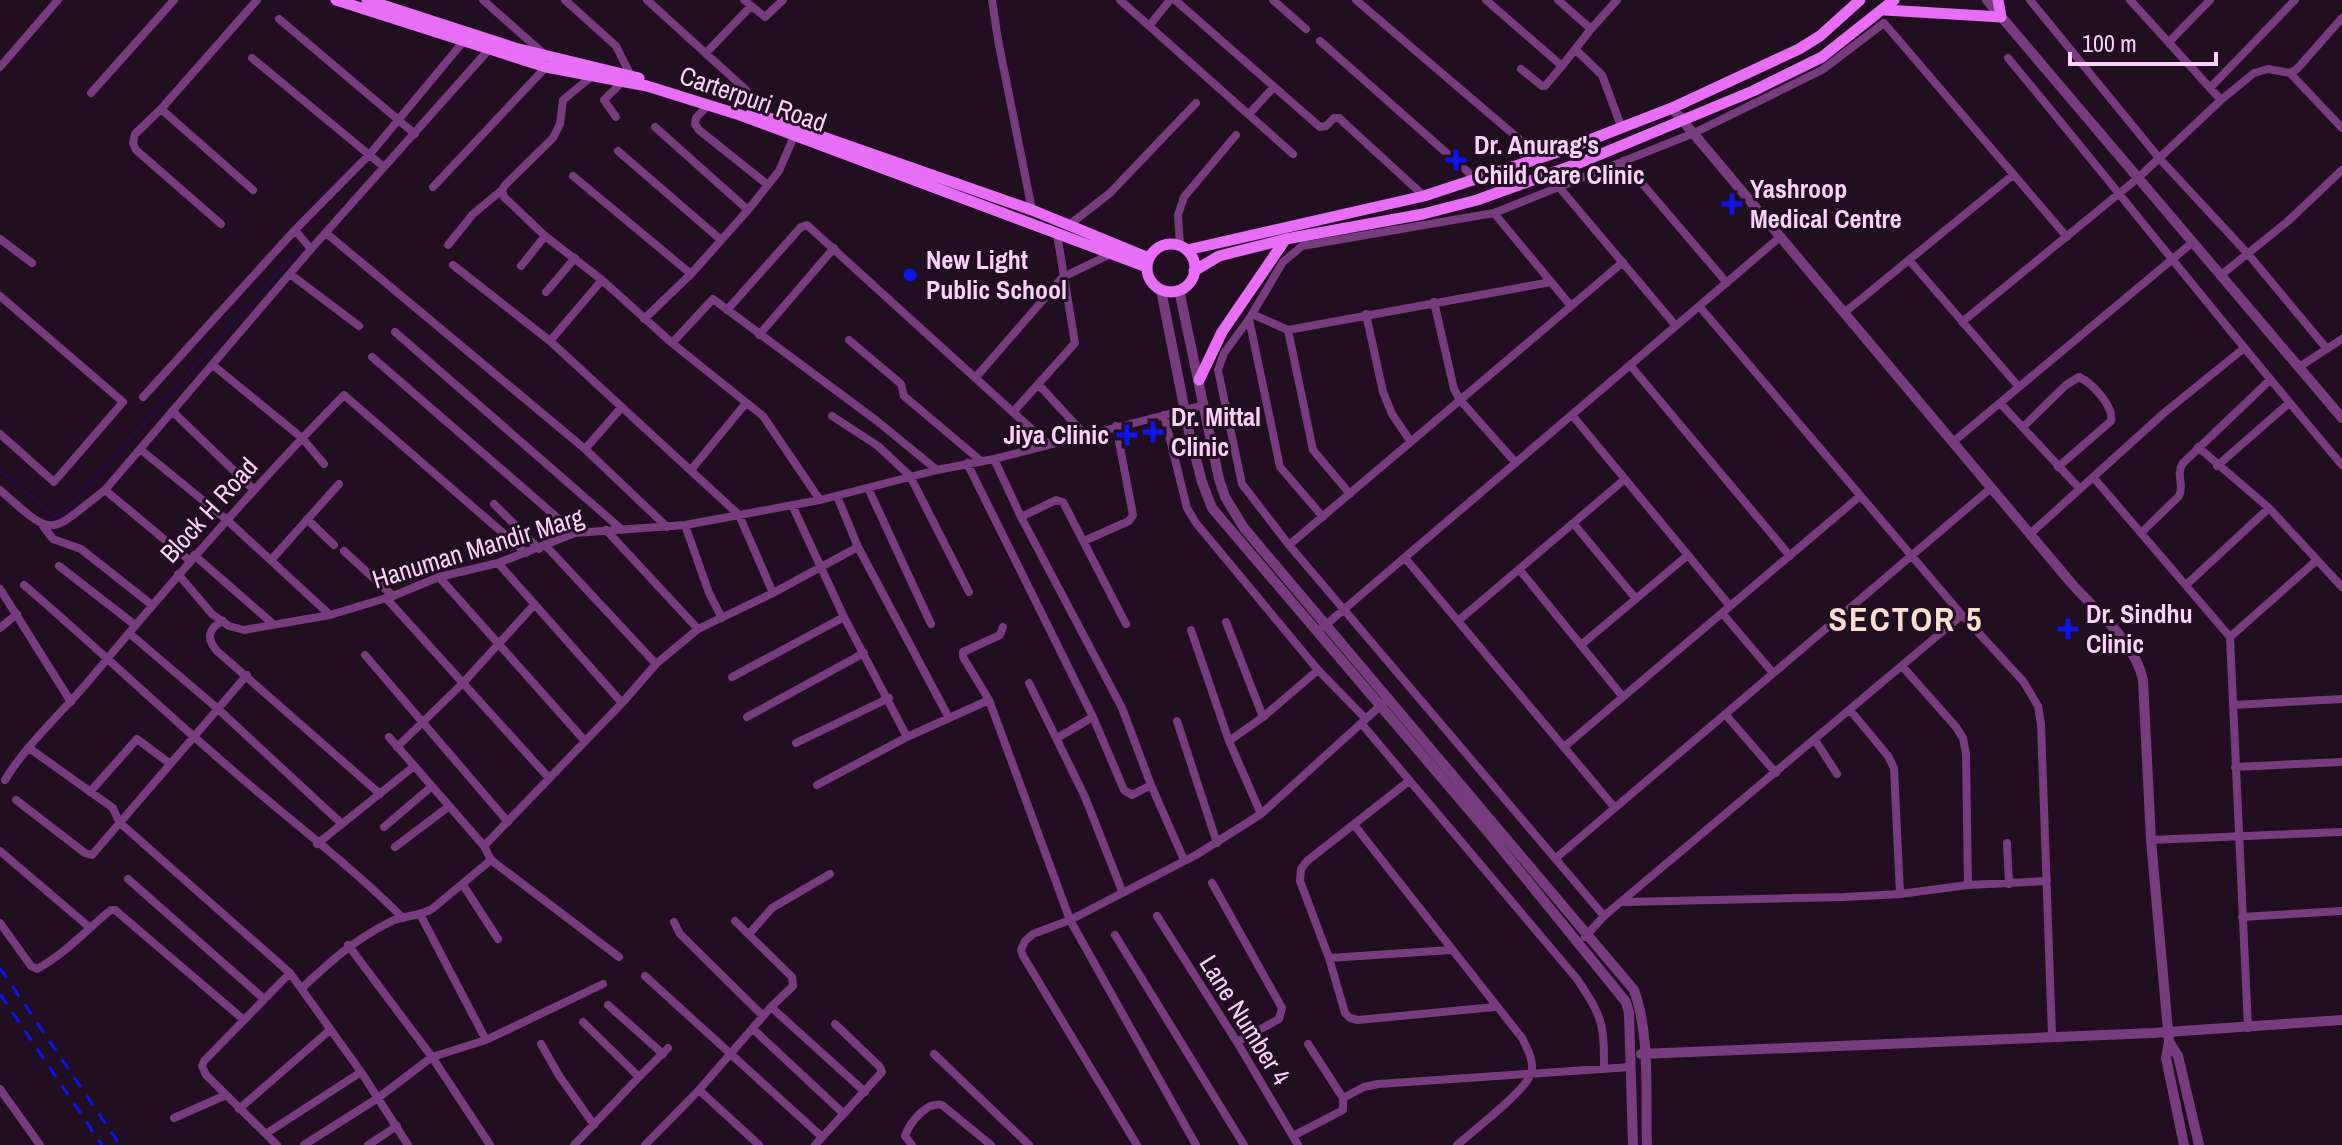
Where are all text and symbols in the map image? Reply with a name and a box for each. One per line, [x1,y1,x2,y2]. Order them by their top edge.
scale bar [2070,16,2216,66]
text: 100 m [2082,27,2137,59]
street label: Carterpuri Road [675,57,831,140]
place label: Dr. Anurag's Child Care Clinic [1474,127,1645,192]
marker: Dr. Anurag's Child Care Clinic [1445,149,1467,171]
place label: Yashroop Medical Centre [1750,171,1902,236]
marker: Yashroop Medical Centre [1721,193,1743,215]
place label: New Light Public School [926,242,1067,307]
marker: New Light Public School [901,266,919,284]
place label: Dr. Mittal Clinic [1171,399,1261,464]
place label: Jiya Clinic [1004,417,1109,452]
marker: Dr. Mittal Clinic [1142,421,1164,443]
marker: Jiya Clinic [1116,424,1138,446]
street label: Block H Road [152,450,265,570]
street label: Hanuman Mandir Marg [368,499,588,596]
district label: SECTOR 5 [1829,596,1983,642]
place label: Dr. Sindhu Clinic [2086,596,2193,661]
marker: Dr. Sindhu Clinic [2057,618,2079,640]
street label: Lane Number 4 [1192,948,1299,1091]

